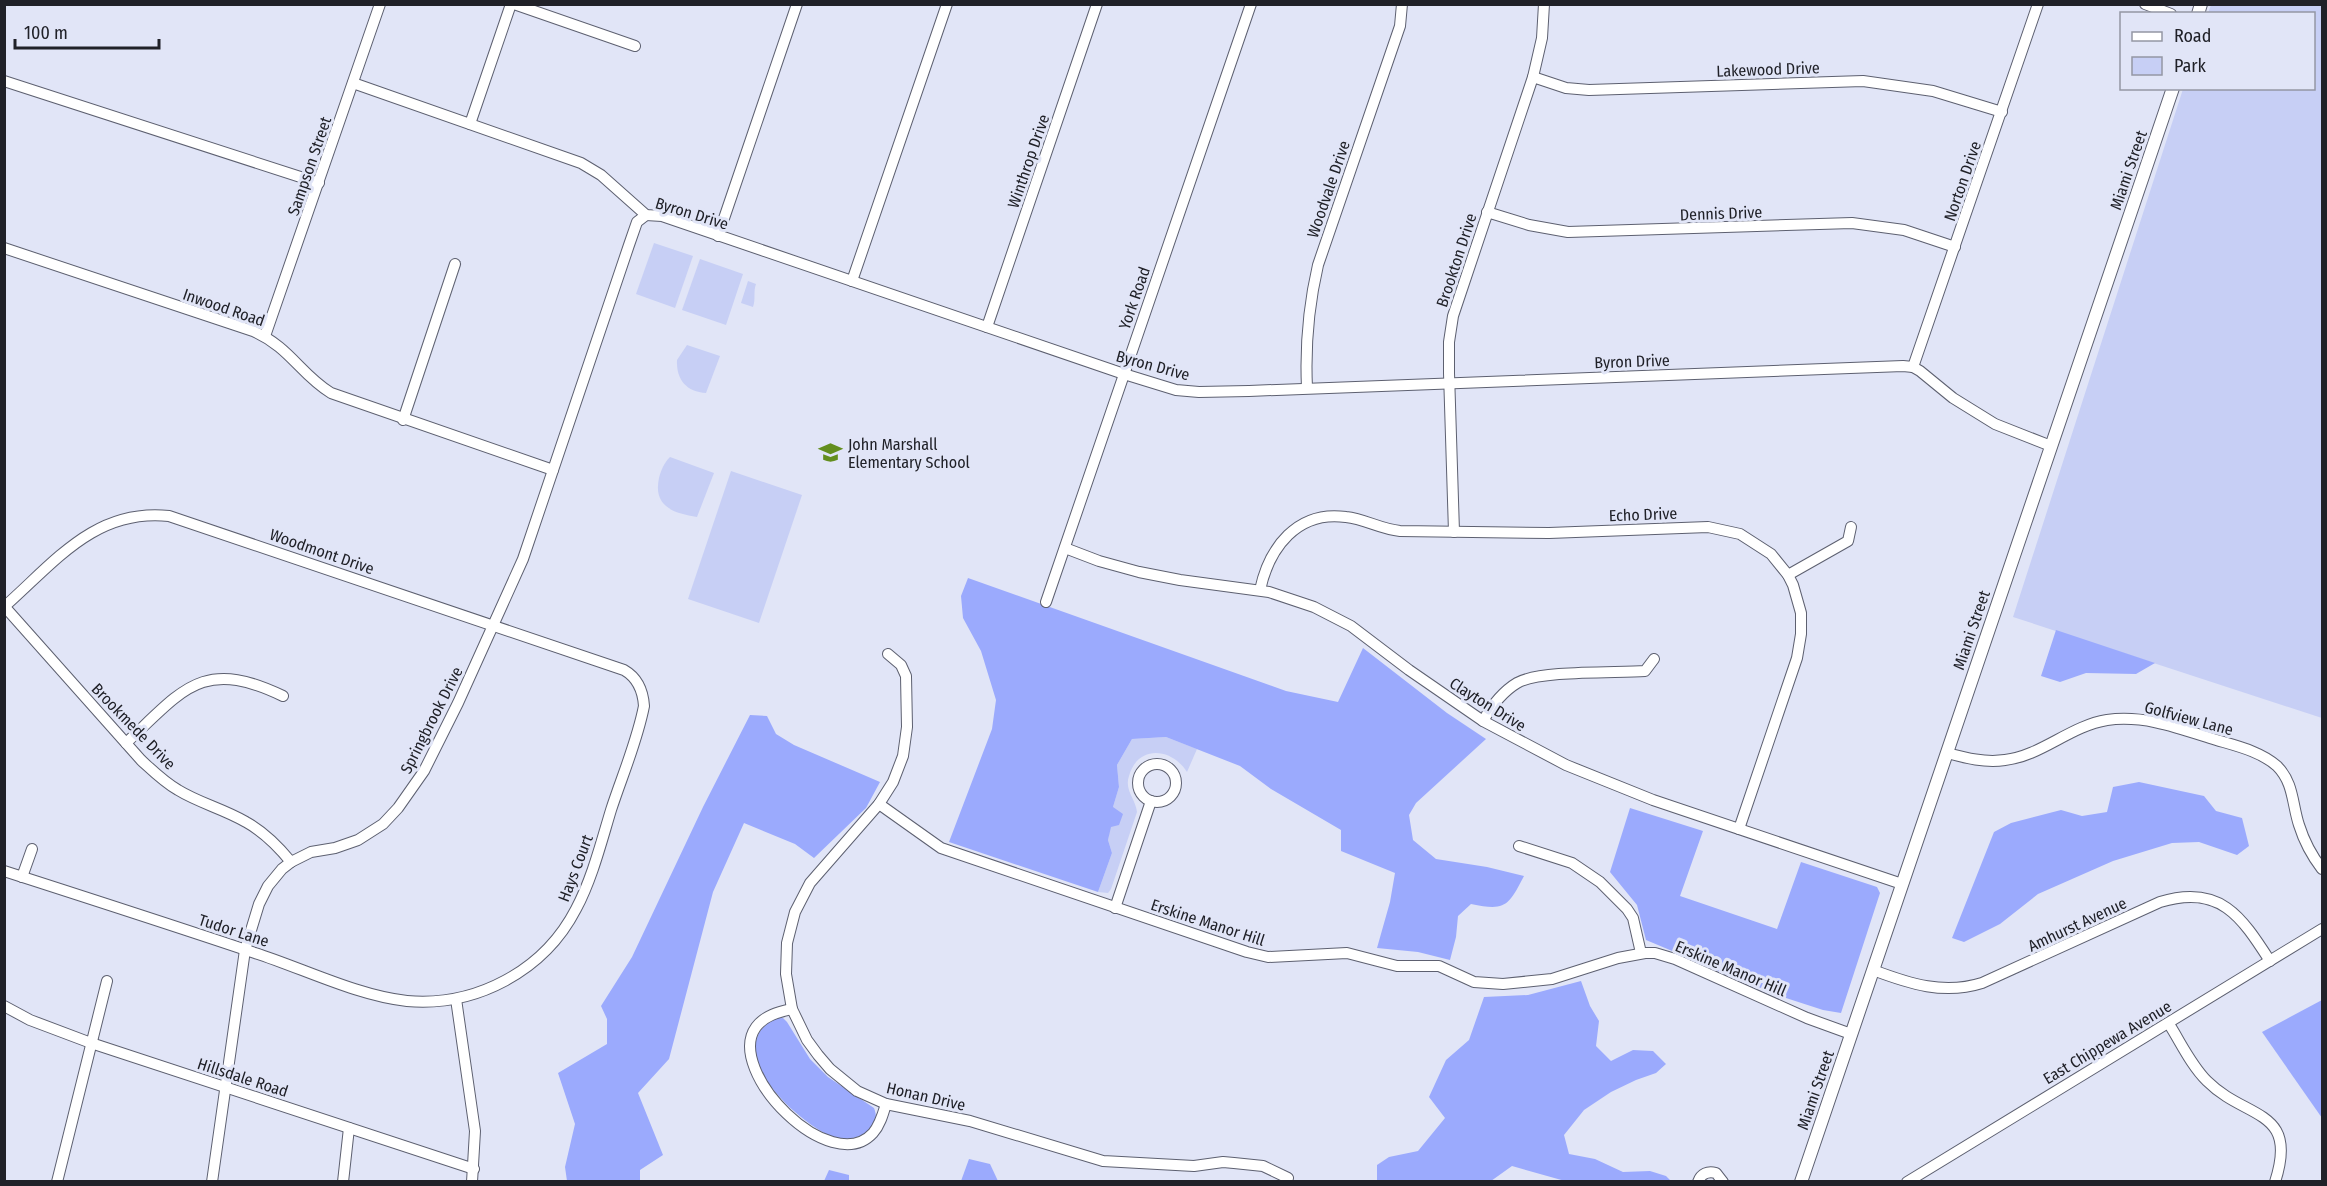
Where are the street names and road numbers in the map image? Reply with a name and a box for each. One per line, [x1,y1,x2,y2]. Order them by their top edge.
street label: Lakewood Drive [1716,58,1820,81]
street label: Winthrop Drive [1004,112,1053,210]
street label: Sampson Street [284,113,336,218]
street label: Miami Street [2106,127,2151,212]
street label: Woodvale Drive [1303,138,1354,240]
street label: Norton Drive [1940,139,1985,224]
street label: Byron Drive [653,193,731,234]
street label: Dennis Drive [1679,203,1763,224]
street label: Brookton Drive [1432,211,1481,310]
street label: York Road [1115,264,1154,332]
street label: Inwood Road [180,285,267,330]
street label: Byron Drive [1114,347,1192,384]
street label: Byron Drive [1594,351,1670,372]
street label: Echo Drive [1608,504,1678,525]
street label: Woodmont Drive [267,525,377,578]
street label: Miami Street [1949,587,1994,672]
street label: Springbrook Drive [396,663,467,777]
street label: Clayton Drive [1446,673,1529,735]
street label: Brookmede Drive [88,679,180,773]
street label: Golfview Lane [2142,698,2235,739]
street label: Hays Court [554,831,597,904]
street label: Amhurst Avenue [2025,893,2130,956]
street label: Erskine Manor Hill [1148,895,1267,950]
street label: Tudor Lane [196,910,271,951]
street label: Erskine Manor Hill [1672,937,1789,1000]
street label: East Chippewa Avenue [2040,997,2175,1088]
street label: Miami Street [1793,1047,1838,1132]
street label: Hillsdale Road [195,1054,291,1101]
street label: Honan Drive [885,1078,967,1115]

